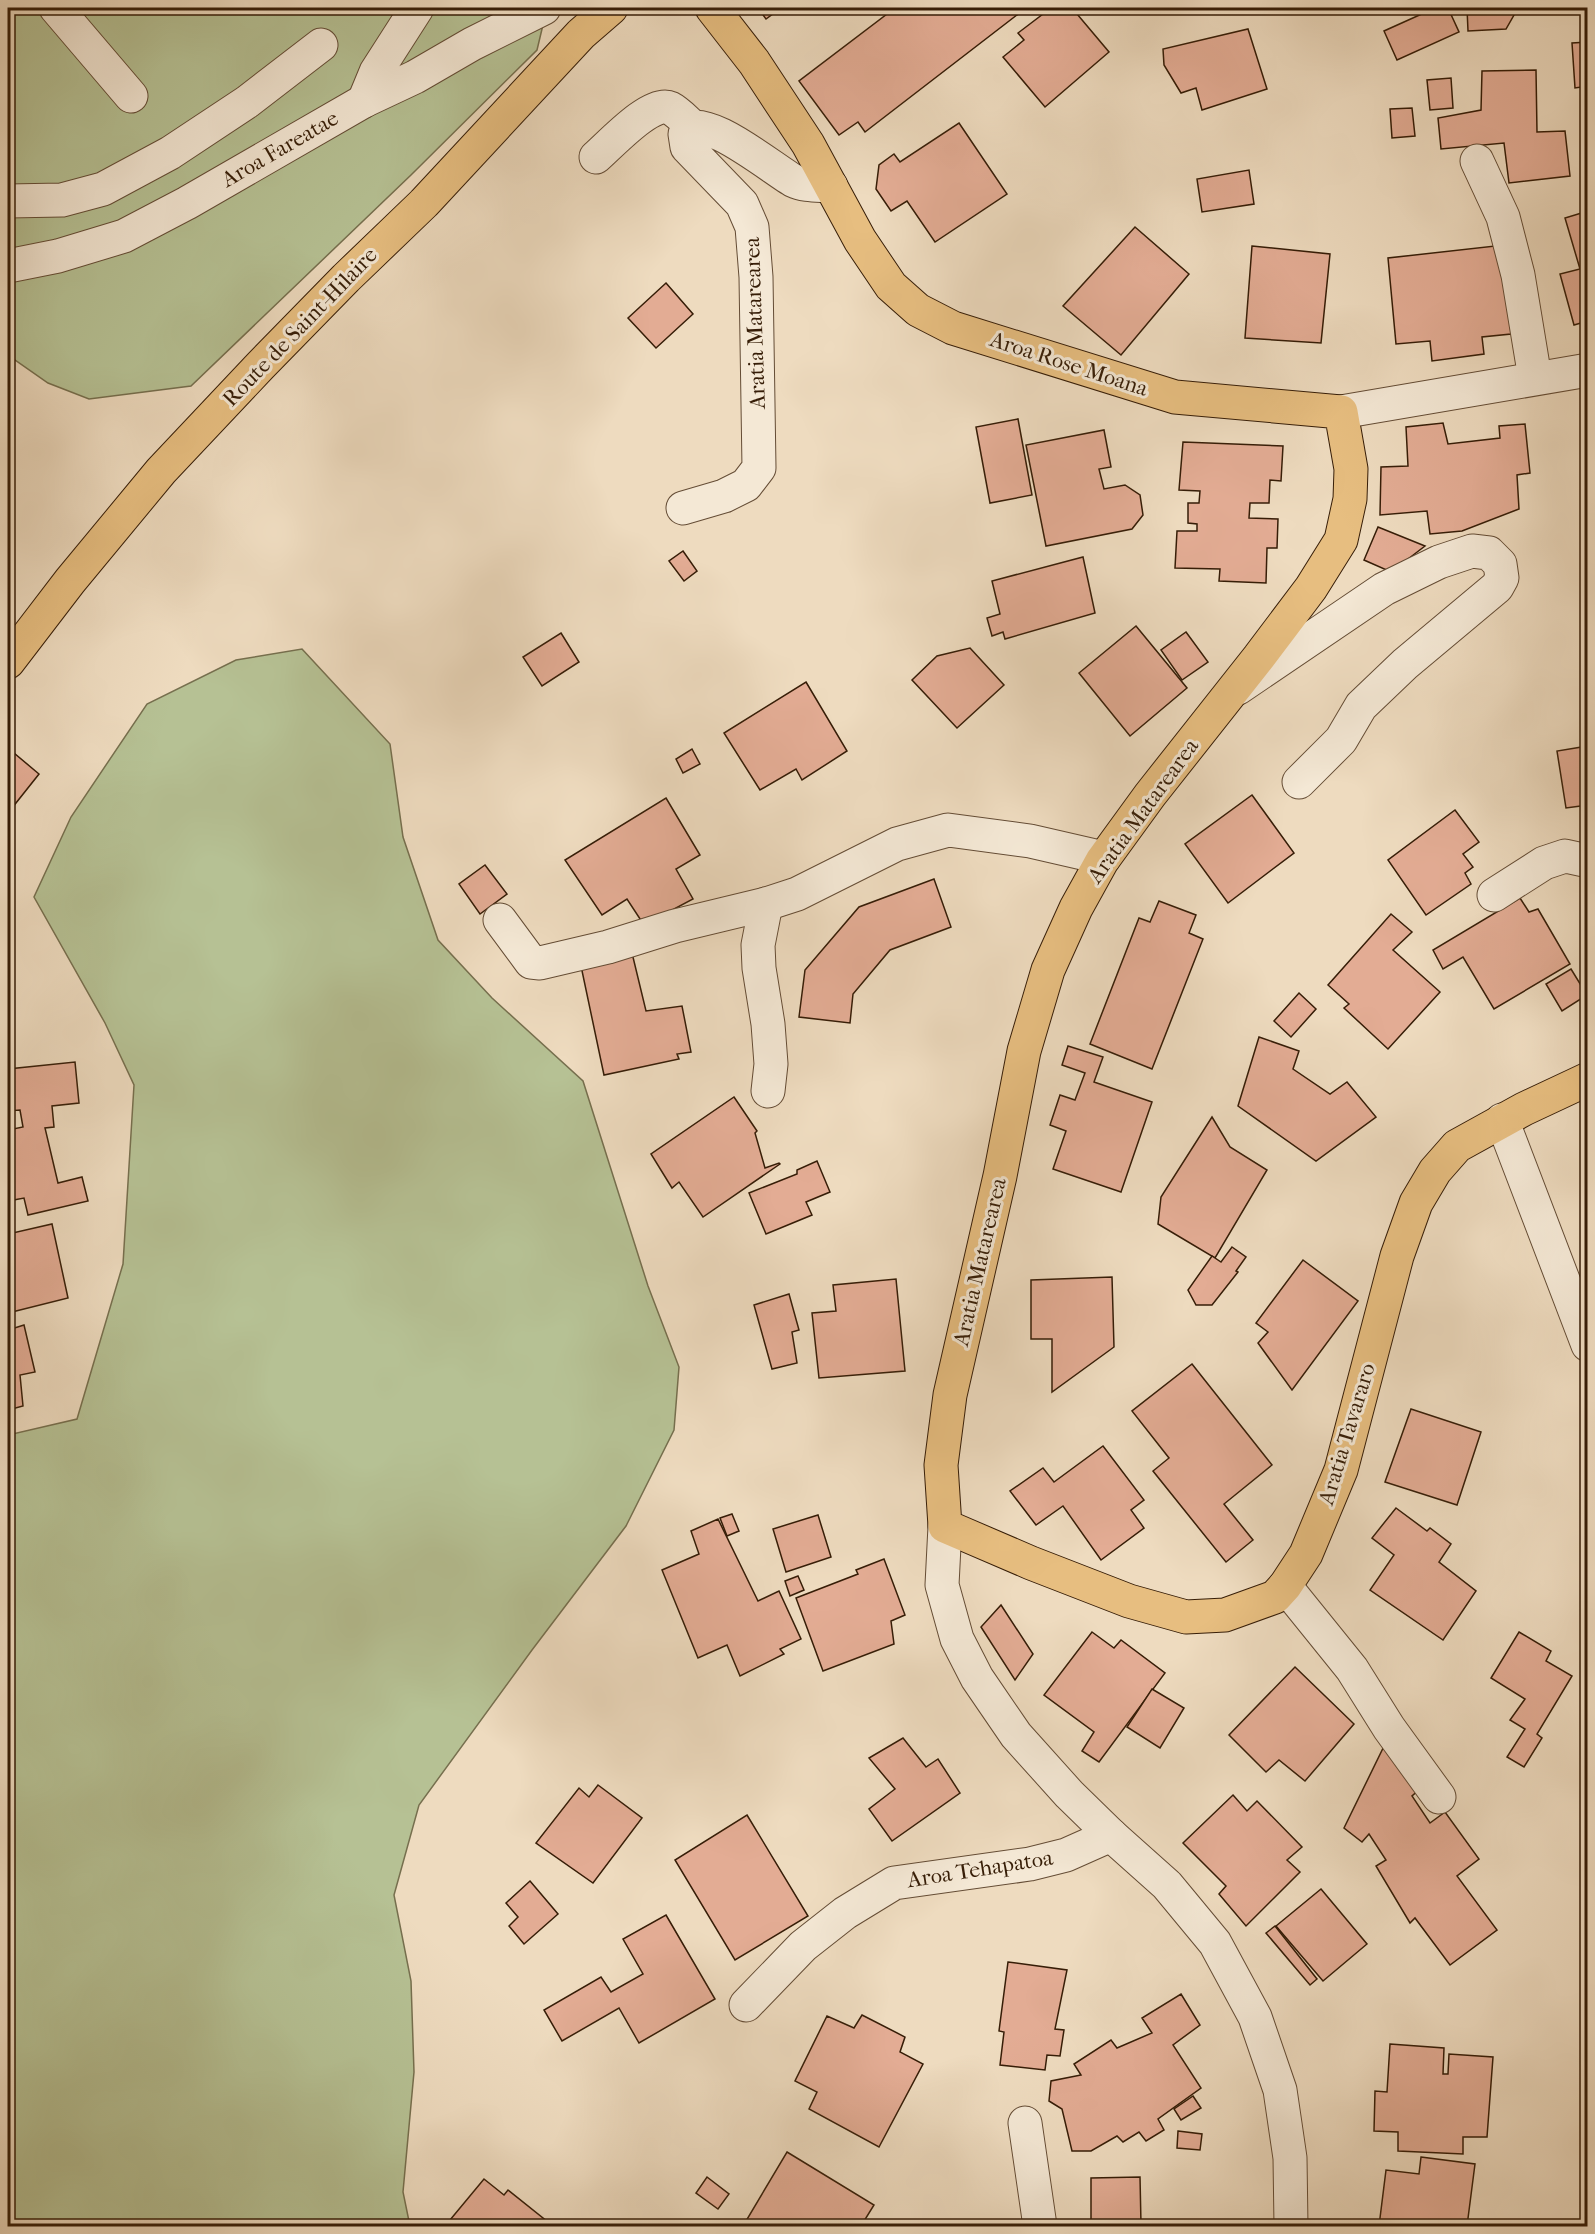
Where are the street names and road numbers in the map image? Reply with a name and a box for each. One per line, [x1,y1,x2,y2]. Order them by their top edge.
street label: Aroa Fareatae [216,105,343,193]
street label: Aratia Matarearea [739,236,771,410]
street label: Route de Saint-Hilaire [217,242,383,412]
street label: Aroa Rose Moana [986,326,1152,402]
street label: Aratia Matarearea [1081,733,1205,889]
street label: Aratia Matarearea [948,1175,1012,1350]
street label: Aratia Tavararo [1313,1360,1381,1509]
street label: Aroa Tehapatoa [904,1845,1056,1894]

